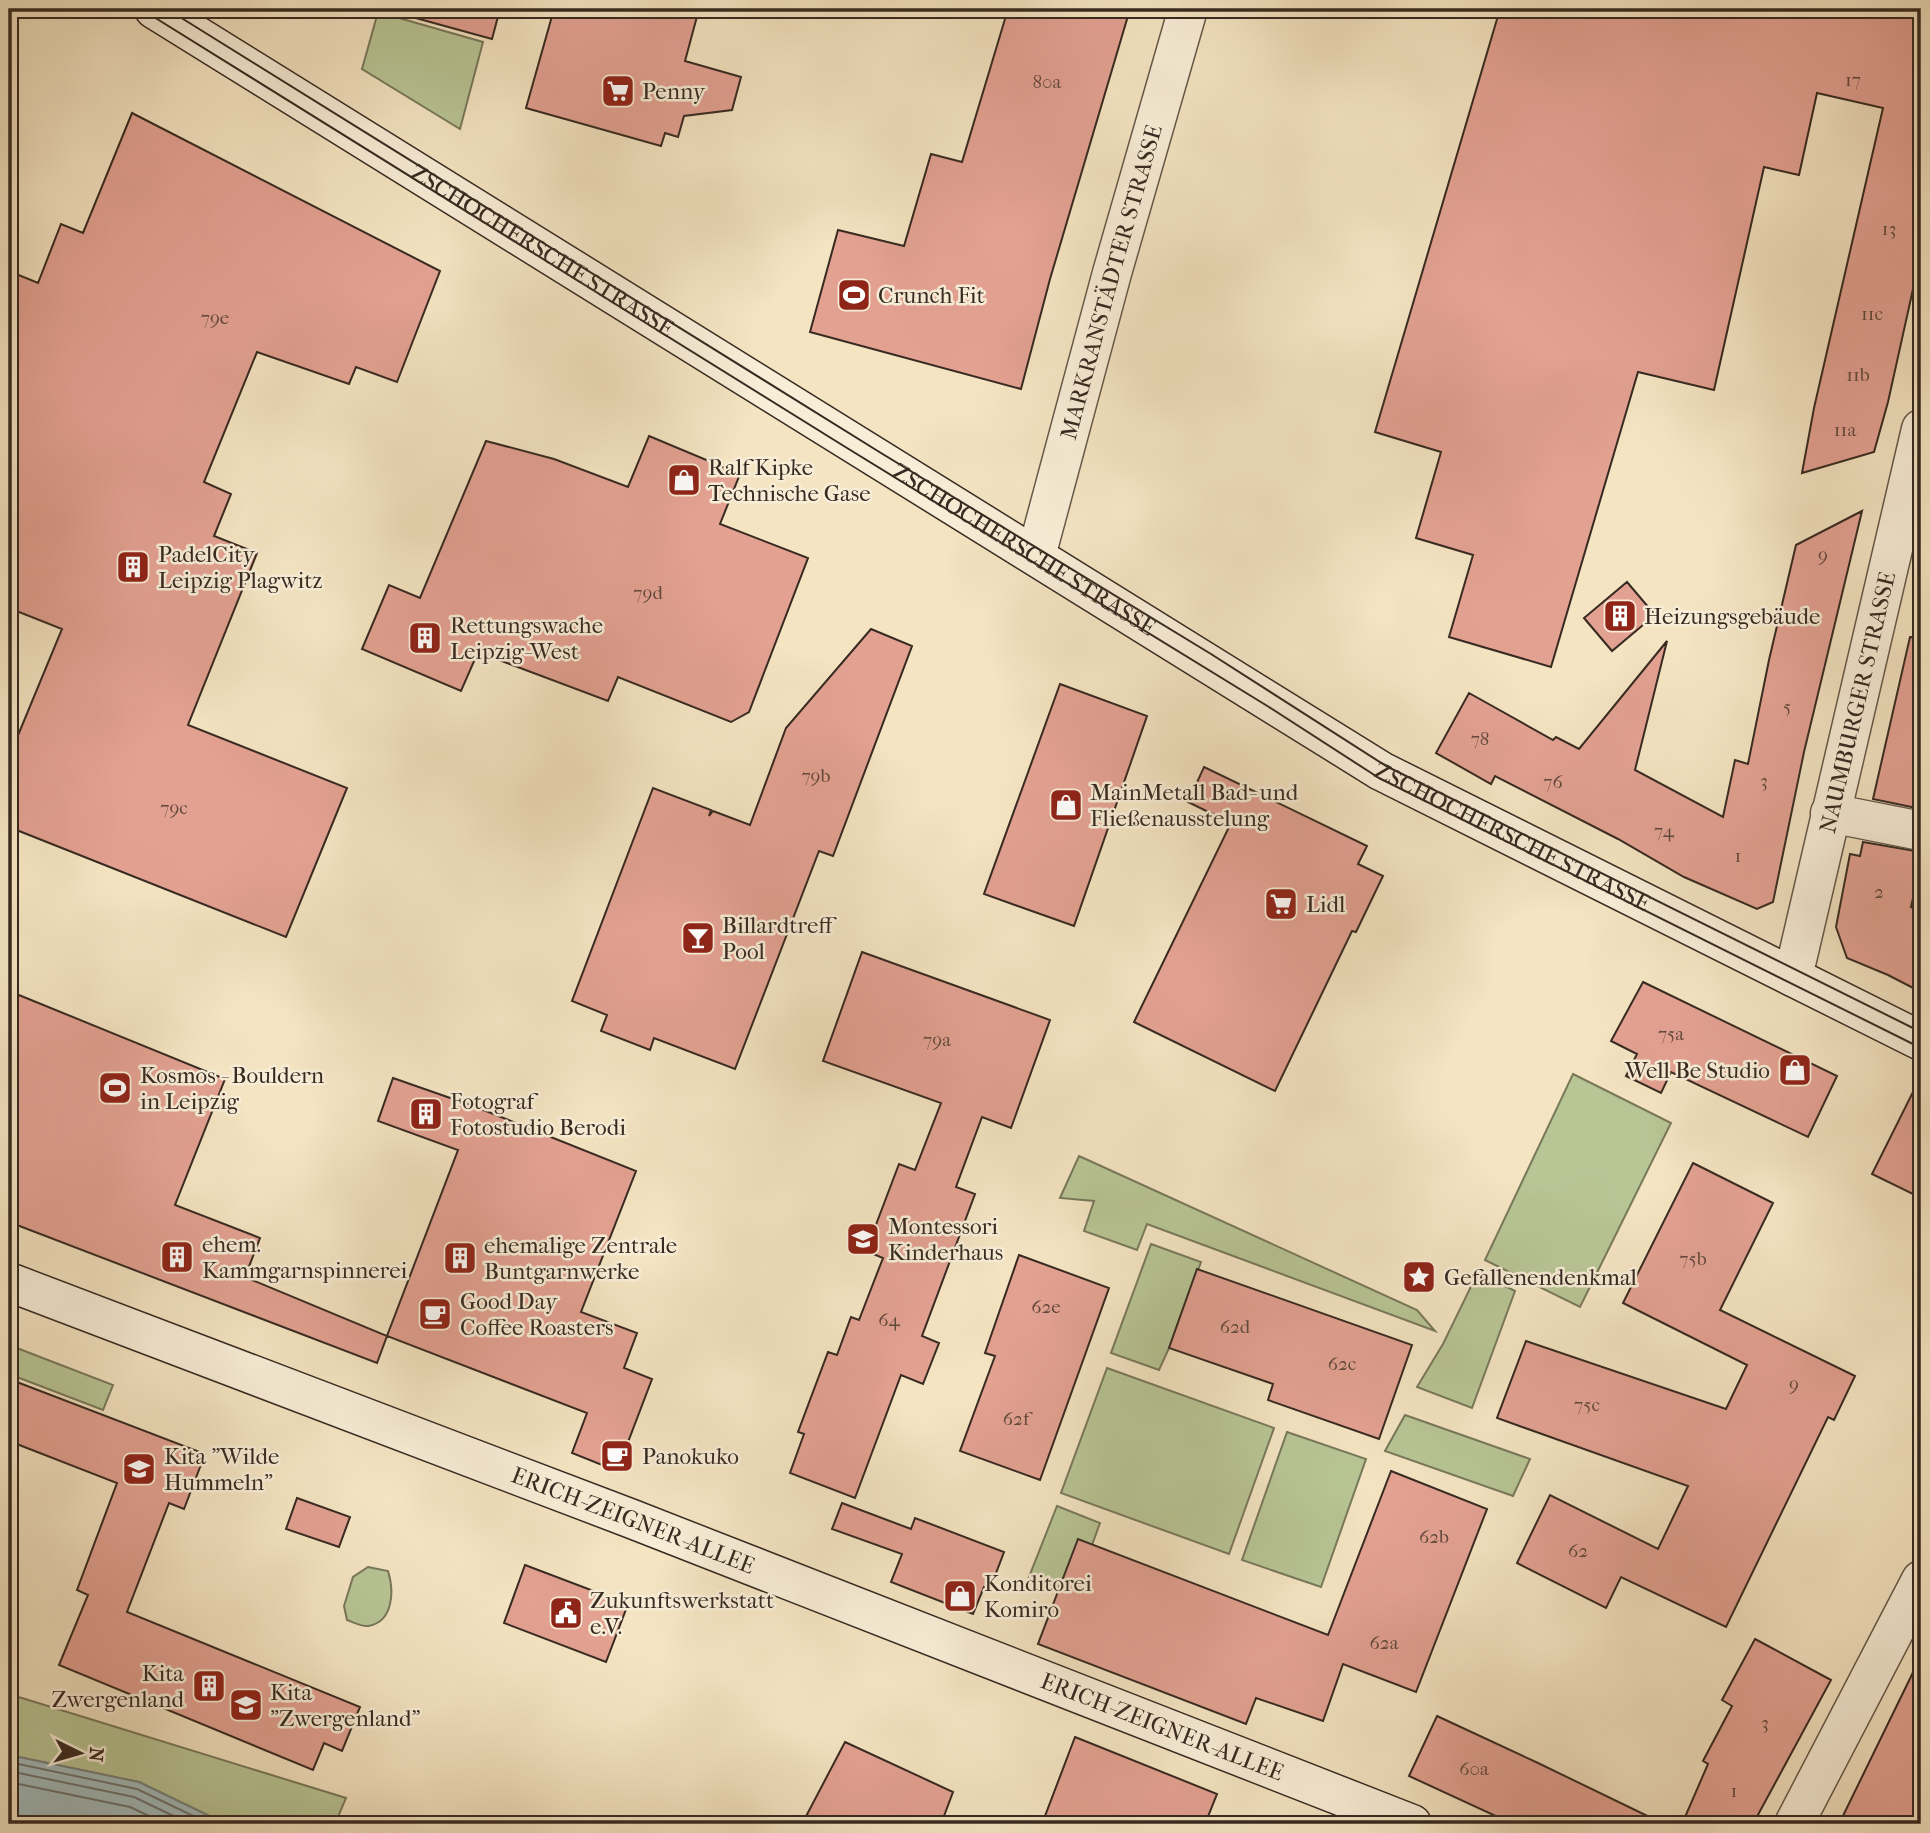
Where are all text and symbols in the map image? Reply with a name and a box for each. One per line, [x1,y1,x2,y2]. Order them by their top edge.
house number: 17 [1845,69,1861,91]
house number: 80a [1033,71,1062,93]
supermarket icon: Penny [599,72,637,110]
place label: Penny [642,78,706,105]
street label: MARKRANSTÄDTER STRASSE [1054,121,1168,442]
street label: ZSCHOCHERSCHE STRASSE [406,158,679,342]
house number: 13 [1882,218,1896,240]
sports icon: Crunch Fit [835,276,873,314]
place label: Crunch Fit [878,282,985,309]
house number: 11c [1861,303,1883,325]
house number: 79e [201,307,229,329]
house number: 11b [1846,364,1870,386]
house number: 11a [1834,419,1856,441]
place label: Ralf Kipke Technische Gase [708,454,871,507]
street label: ZSCHOCHERSCHE STRASSE [887,457,1161,641]
shop icon: Ralf Kipke Technische Gase [665,461,703,499]
place label: PadelCity Leipzig Plagwitz [158,541,323,594]
house number: 9 [1818,544,1828,566]
building icon: PadelCity Leipzig Plagwitz [114,548,152,586]
street label: NAUMBURGER STRASSE [1814,569,1901,836]
house number: 79d [633,582,663,604]
building icon: Heizungsgebäude [1601,597,1639,635]
place label: Heizungsgebäude [1644,603,1821,630]
place label: Rettungswache Leipzig-West [450,612,603,665]
building icon: Rettungswache Leipzig-West [406,619,444,657]
house number: 5 [1783,696,1791,718]
house number: 78 [1471,728,1489,750]
street label: ZSCHOCHERSCHE STRASSE [1370,756,1655,917]
house number: 79b [801,765,831,787]
house number: 3 [1760,770,1768,792]
house number: 76 [1543,771,1563,793]
place label: MainMetall Bad- und Fließenausstelung [1090,779,1299,832]
shop icon: MainMetall Bad- und Fließenausstelung [1047,786,1085,824]
house number: 79c [160,797,188,819]
house number: 74 [1654,820,1675,842]
house number: 1 [1735,845,1741,867]
house number: 2 [1874,881,1884,903]
supermarket icon: Lidl [1262,885,1300,923]
place label: Lidl [1306,891,1346,918]
place label: Billardtreff Pool [722,912,837,965]
bar icon: Billardtreff Pool [679,919,717,957]
house number: 75a [1658,1023,1684,1045]
house number: 79a [923,1029,951,1051]
shop icon: Well Be Studio [1776,1051,1814,1089]
place label: Well Be Studio [1624,1057,1770,1084]
place label: Kosmos - Bouldern in Leipzig [140,1062,325,1115]
sports icon: Kosmos - Bouldern in Leipzig [96,1069,134,1107]
place label: Fotograf Fotostudio Berodi [450,1088,626,1141]
building icon: Fotograf Fotostudio Berodi [407,1095,445,1133]
place label: Montessori Kinderhaus [888,1213,1003,1266]
school or university icon: Montessori Kinderhaus [844,1220,882,1258]
place label: ehem. Kammgarnspinnerei [202,1231,408,1284]
place label: ehemalige Zentrale Buntgarnwerke [484,1232,677,1285]
building icon: ehem. Kammgarnspinnerei [158,1238,196,1276]
building icon: ehemalige Zentrale Buntgarnwerke [441,1239,479,1277]
house number: 75b [1679,1248,1707,1270]
place icon: Gefallenendenkmal [1400,1258,1438,1296]
place label: Gefallenendenkmal [1444,1264,1638,1291]
place label: Good Day Coffee Roasters [460,1288,613,1341]
cafe icon: Good Day Coffee Roasters [416,1295,454,1333]
house number: 62e [1031,1296,1061,1318]
house number: 64 [878,1309,900,1331]
house number: 62d [1220,1316,1251,1338]
house number: 62c [1328,1353,1356,1375]
house number: 9 [1789,1373,1799,1395]
house number: 75c [1574,1394,1600,1416]
house number: 62f [1003,1408,1033,1430]
cafe icon: Panokuko [598,1437,636,1475]
place label: Kita "Wilde Hummeln" [164,1443,279,1496]
place label: Panokuko [642,1443,739,1470]
school or university icon: Kita "Wilde Hummeln" [120,1450,158,1488]
street label: ERICH-ZEIGNER-ALLEE [508,1461,759,1579]
house number: 62b [1419,1526,1449,1548]
house number: 62 [1568,1540,1588,1562]
place label: Konditorei Komiro [984,1570,1092,1623]
shop icon: Konditorei Komiro [941,1577,979,1615]
place label: Zukunftswerkstatt e.V. [590,1587,774,1640]
public building icon: Zukunftswerkstatt e.V. [547,1594,585,1632]
house number: 62a [1370,1632,1399,1654]
place label: Kita Zwergenland [51,1660,184,1713]
building icon: Kita Zwergenland [190,1667,228,1705]
street label: ERICH-ZEIGNER-ALLEE [1037,1667,1288,1786]
place label: Kita "Zwergenland" [270,1679,421,1732]
school or university icon: Kita "Zwergenland" [227,1686,265,1724]
house number: 3 [1761,1712,1769,1734]
north arrow [46,1717,116,1787]
text: N [84,1746,108,1763]
house number: 60a [1459,1758,1489,1780]
house number: 1 [1731,1780,1737,1802]

